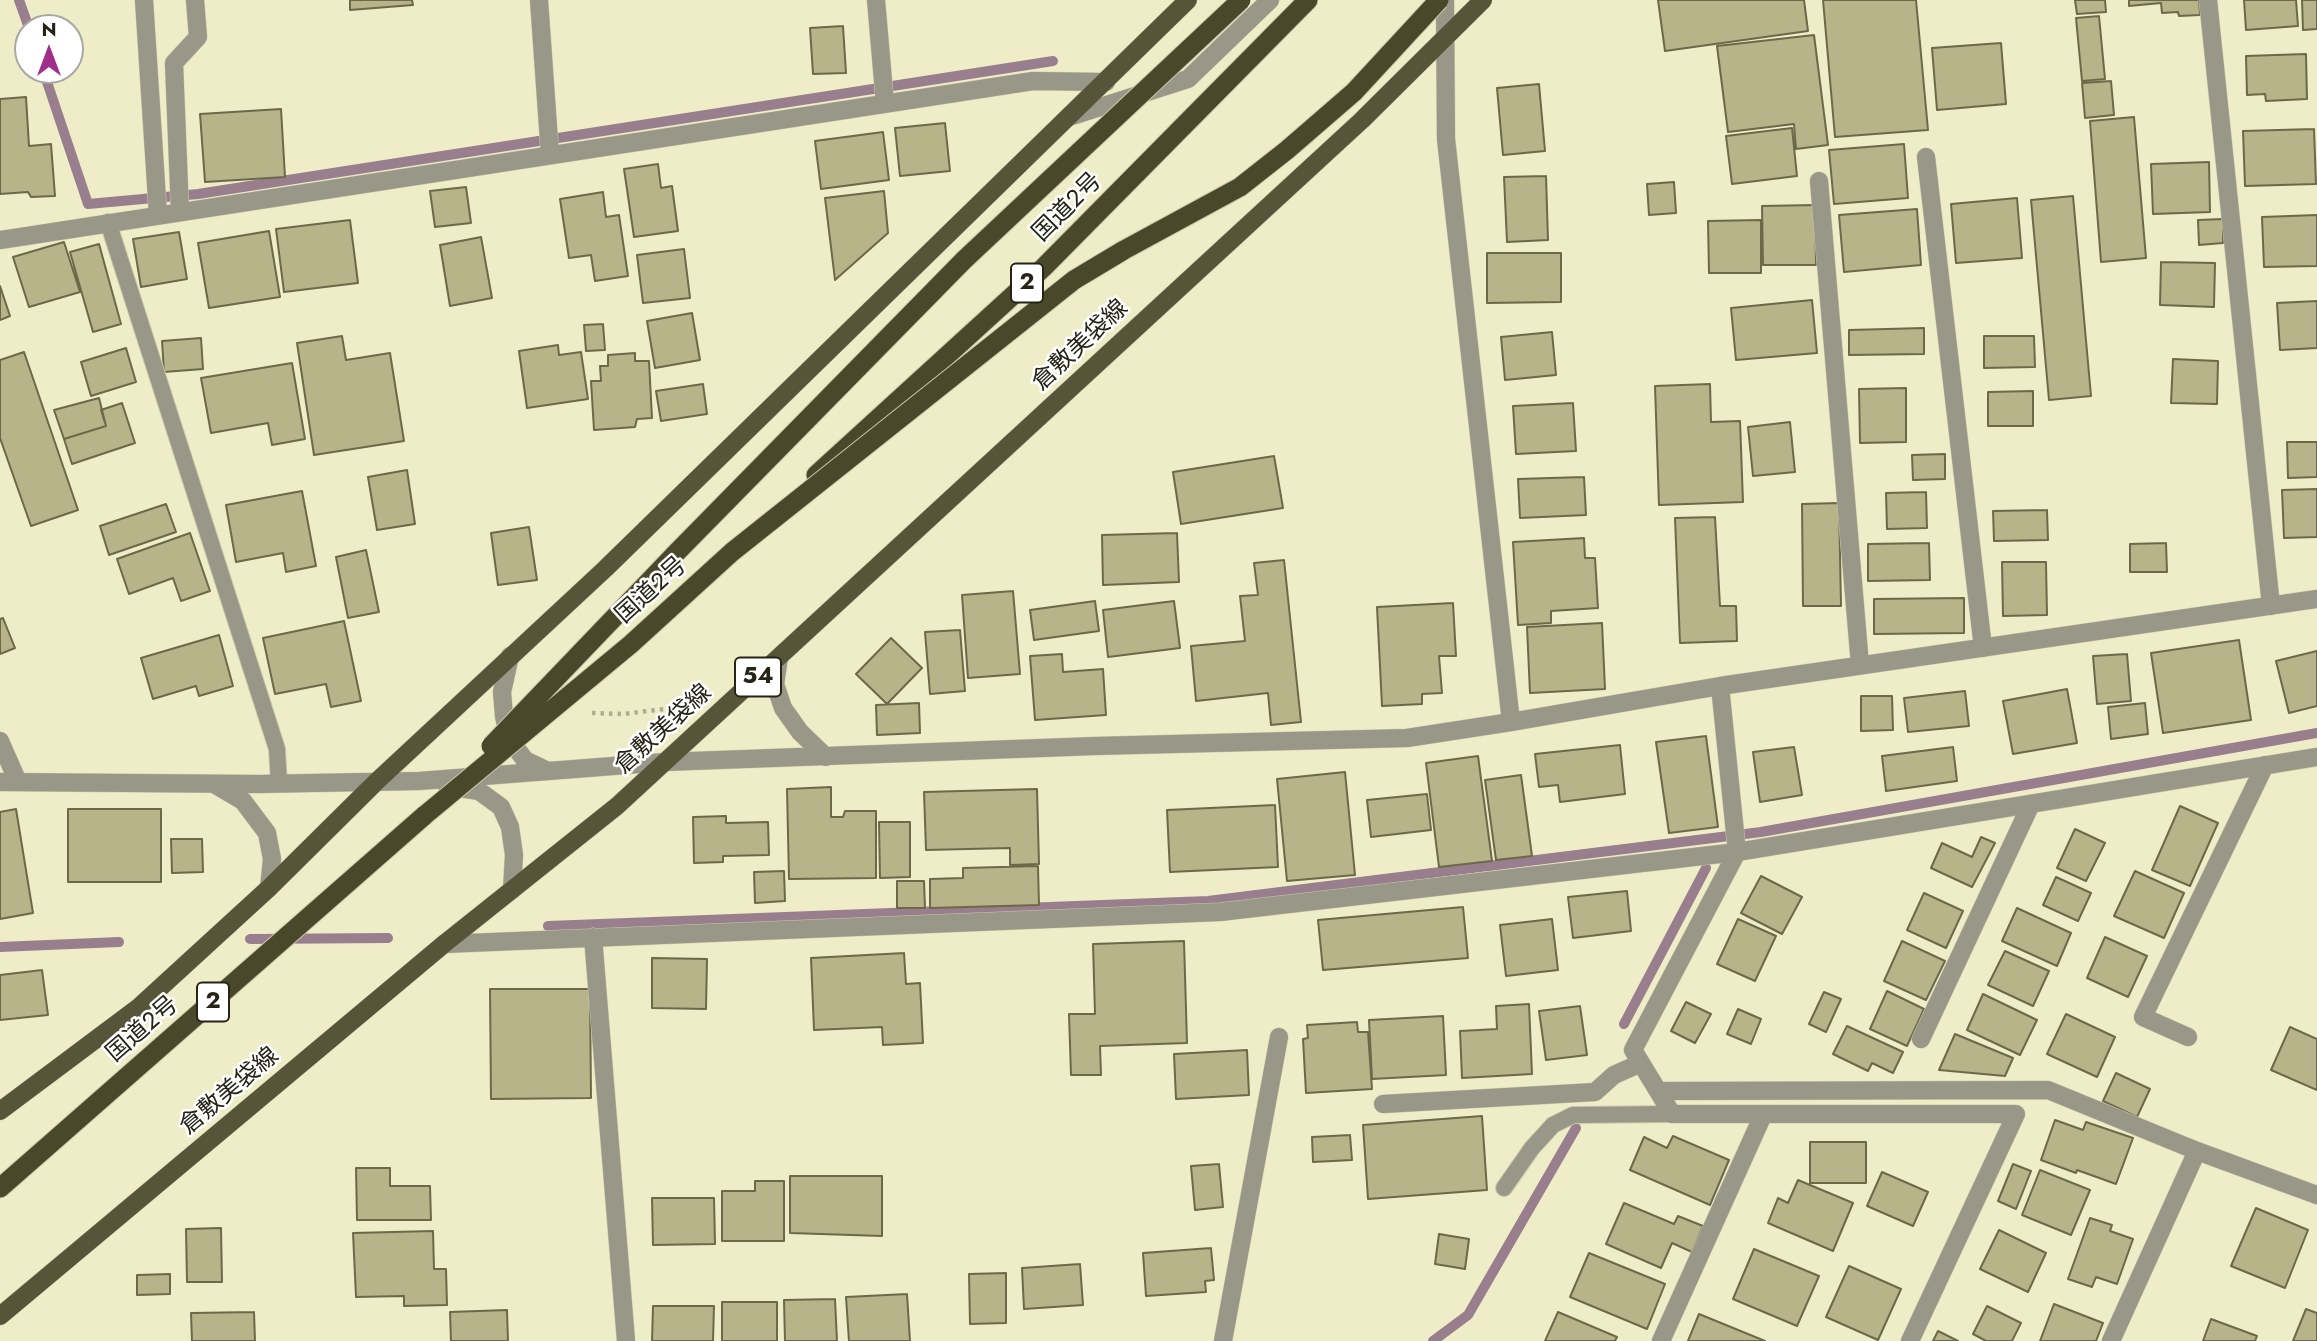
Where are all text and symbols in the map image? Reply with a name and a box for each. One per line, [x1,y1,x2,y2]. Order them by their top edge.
north arrow [14,14,84,84]
text: N [41,16,57,43]
street label: 国道2号 [1028,168,1108,248]
road number: 2 [1011,264,1043,302]
street label: 倉敷美袋線 [1027,295,1135,397]
street label: 国道2号 [611,552,693,630]
road number: 54 [735,657,781,696]
street label: 倉敷美袋線 [610,679,718,781]
road number: 2 [197,982,229,1021]
street label: 国道2号 [101,991,185,1069]
street label: 倉敷美袋線 [175,1042,285,1142]

